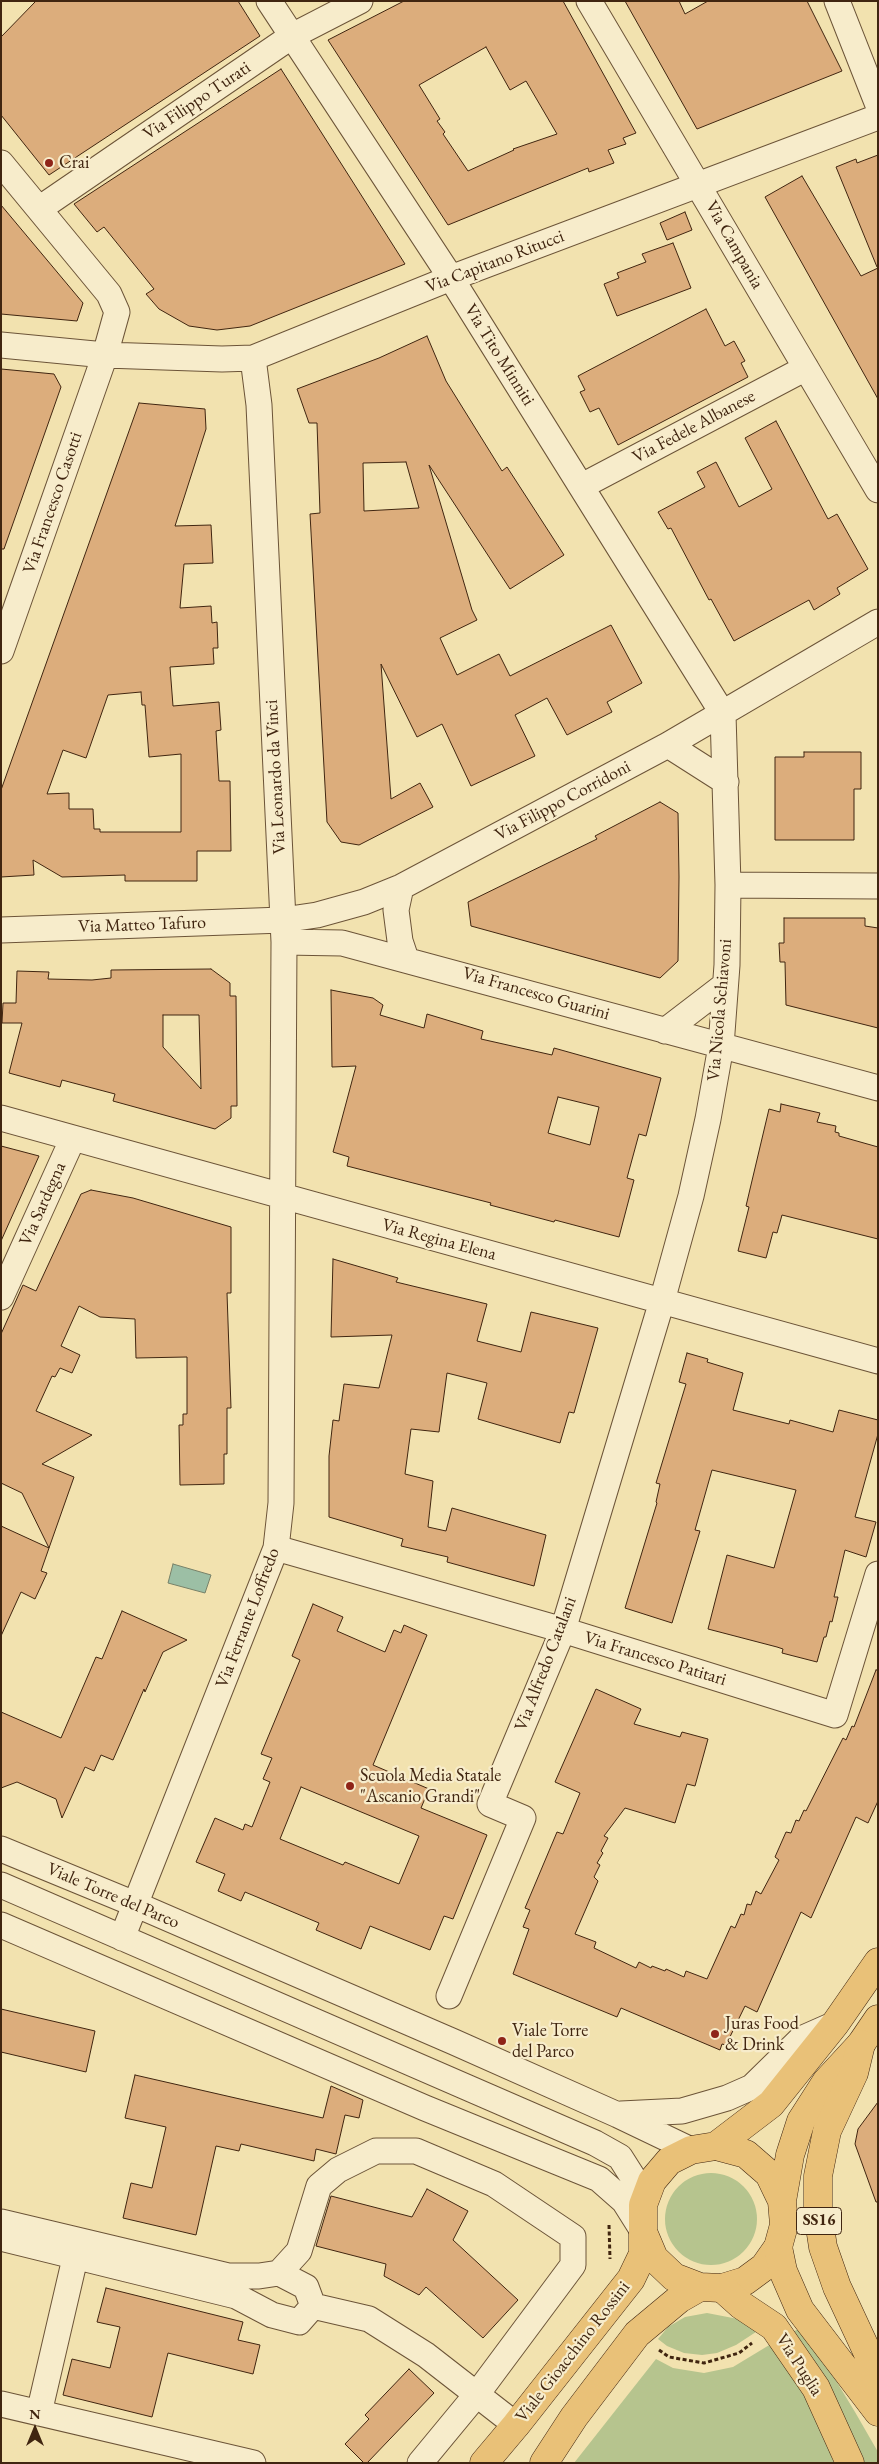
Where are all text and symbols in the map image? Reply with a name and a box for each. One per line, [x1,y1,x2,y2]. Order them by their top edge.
street label: Via Filippo Turati [139,57,255,145]
place label: Crai [59,152,89,174]
marker: Crai [43,157,55,169]
street label: Via Campania [700,197,768,293]
street label: Via Capitano Ritucci [423,226,567,298]
street label: Via Tito Minniti [459,300,539,410]
street label: Via Fedele Albanese [629,386,759,468]
street label: Via Francesco Casotti [19,429,87,577]
street label: Via Leonardo da Vinci [261,699,291,855]
street label: Via Filippo Corridoni [491,756,635,846]
street label: Via Matteo Tafuro [78,912,206,938]
street label: Via Nicola Schiavoni [703,938,737,1082]
street label: Via Francesco Guarini [460,963,612,1025]
street label: Via Sardegna [15,1159,71,1249]
street label: Via Regina Elena [379,1214,499,1266]
street label: Via Ferrante Loffredo [211,1545,285,1691]
street label: Via Alfredo Catalani [510,1594,582,1734]
street label: Via Francesco Patitari [581,1627,729,1691]
place label: Scuola Media Statale "Ascanio Grandi" [360,1765,501,1808]
marker: Scuola Media Statale "Ascanio Grandi" [344,1780,356,1792]
street label: Viale Torre del Parco [43,1858,183,1934]
place label: Juras Food & Drink [725,2013,799,2056]
place label: Viale Torre del Parco [512,2020,588,2062]
marker: Juras Food & Drink [709,2028,721,2040]
marker: Viale Torre del Parco [496,2035,508,2047]
road number: SS16 [796,2208,842,2234]
street label: Viale Gioacchino Rossini [511,2277,635,2427]
street label: Via Puglia [771,2330,827,2400]
north arrow [10,2404,60,2454]
text: N [29,2405,41,2423]

